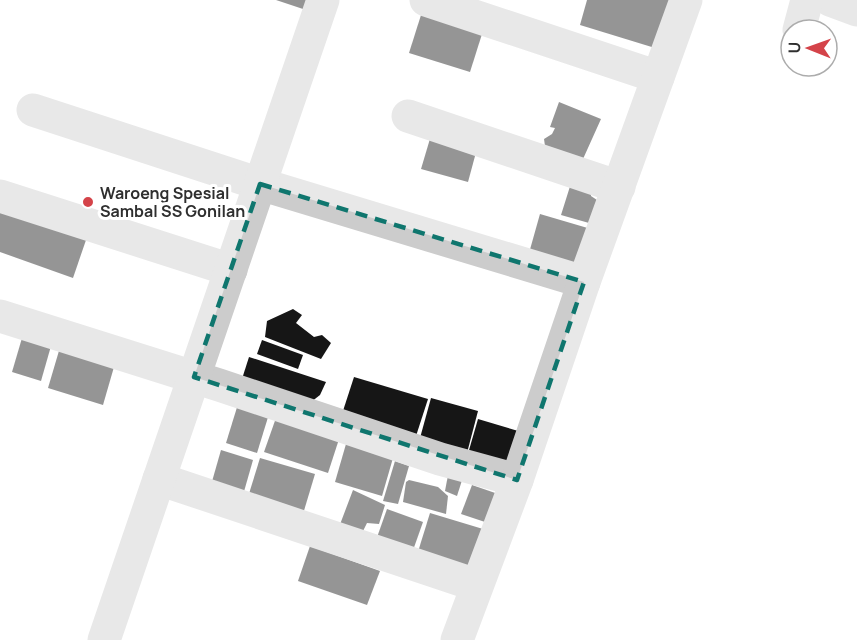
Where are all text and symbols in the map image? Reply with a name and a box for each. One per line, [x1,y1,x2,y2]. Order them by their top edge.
north arrow [779,18,839,78]
text: U [783,42,805,54]
place label: Waroeng Spesial Sambal SS Gonilan [100,182,245,222]
marker: Waroeng Spesial Sambal SS Gonilan [81,195,95,209]

